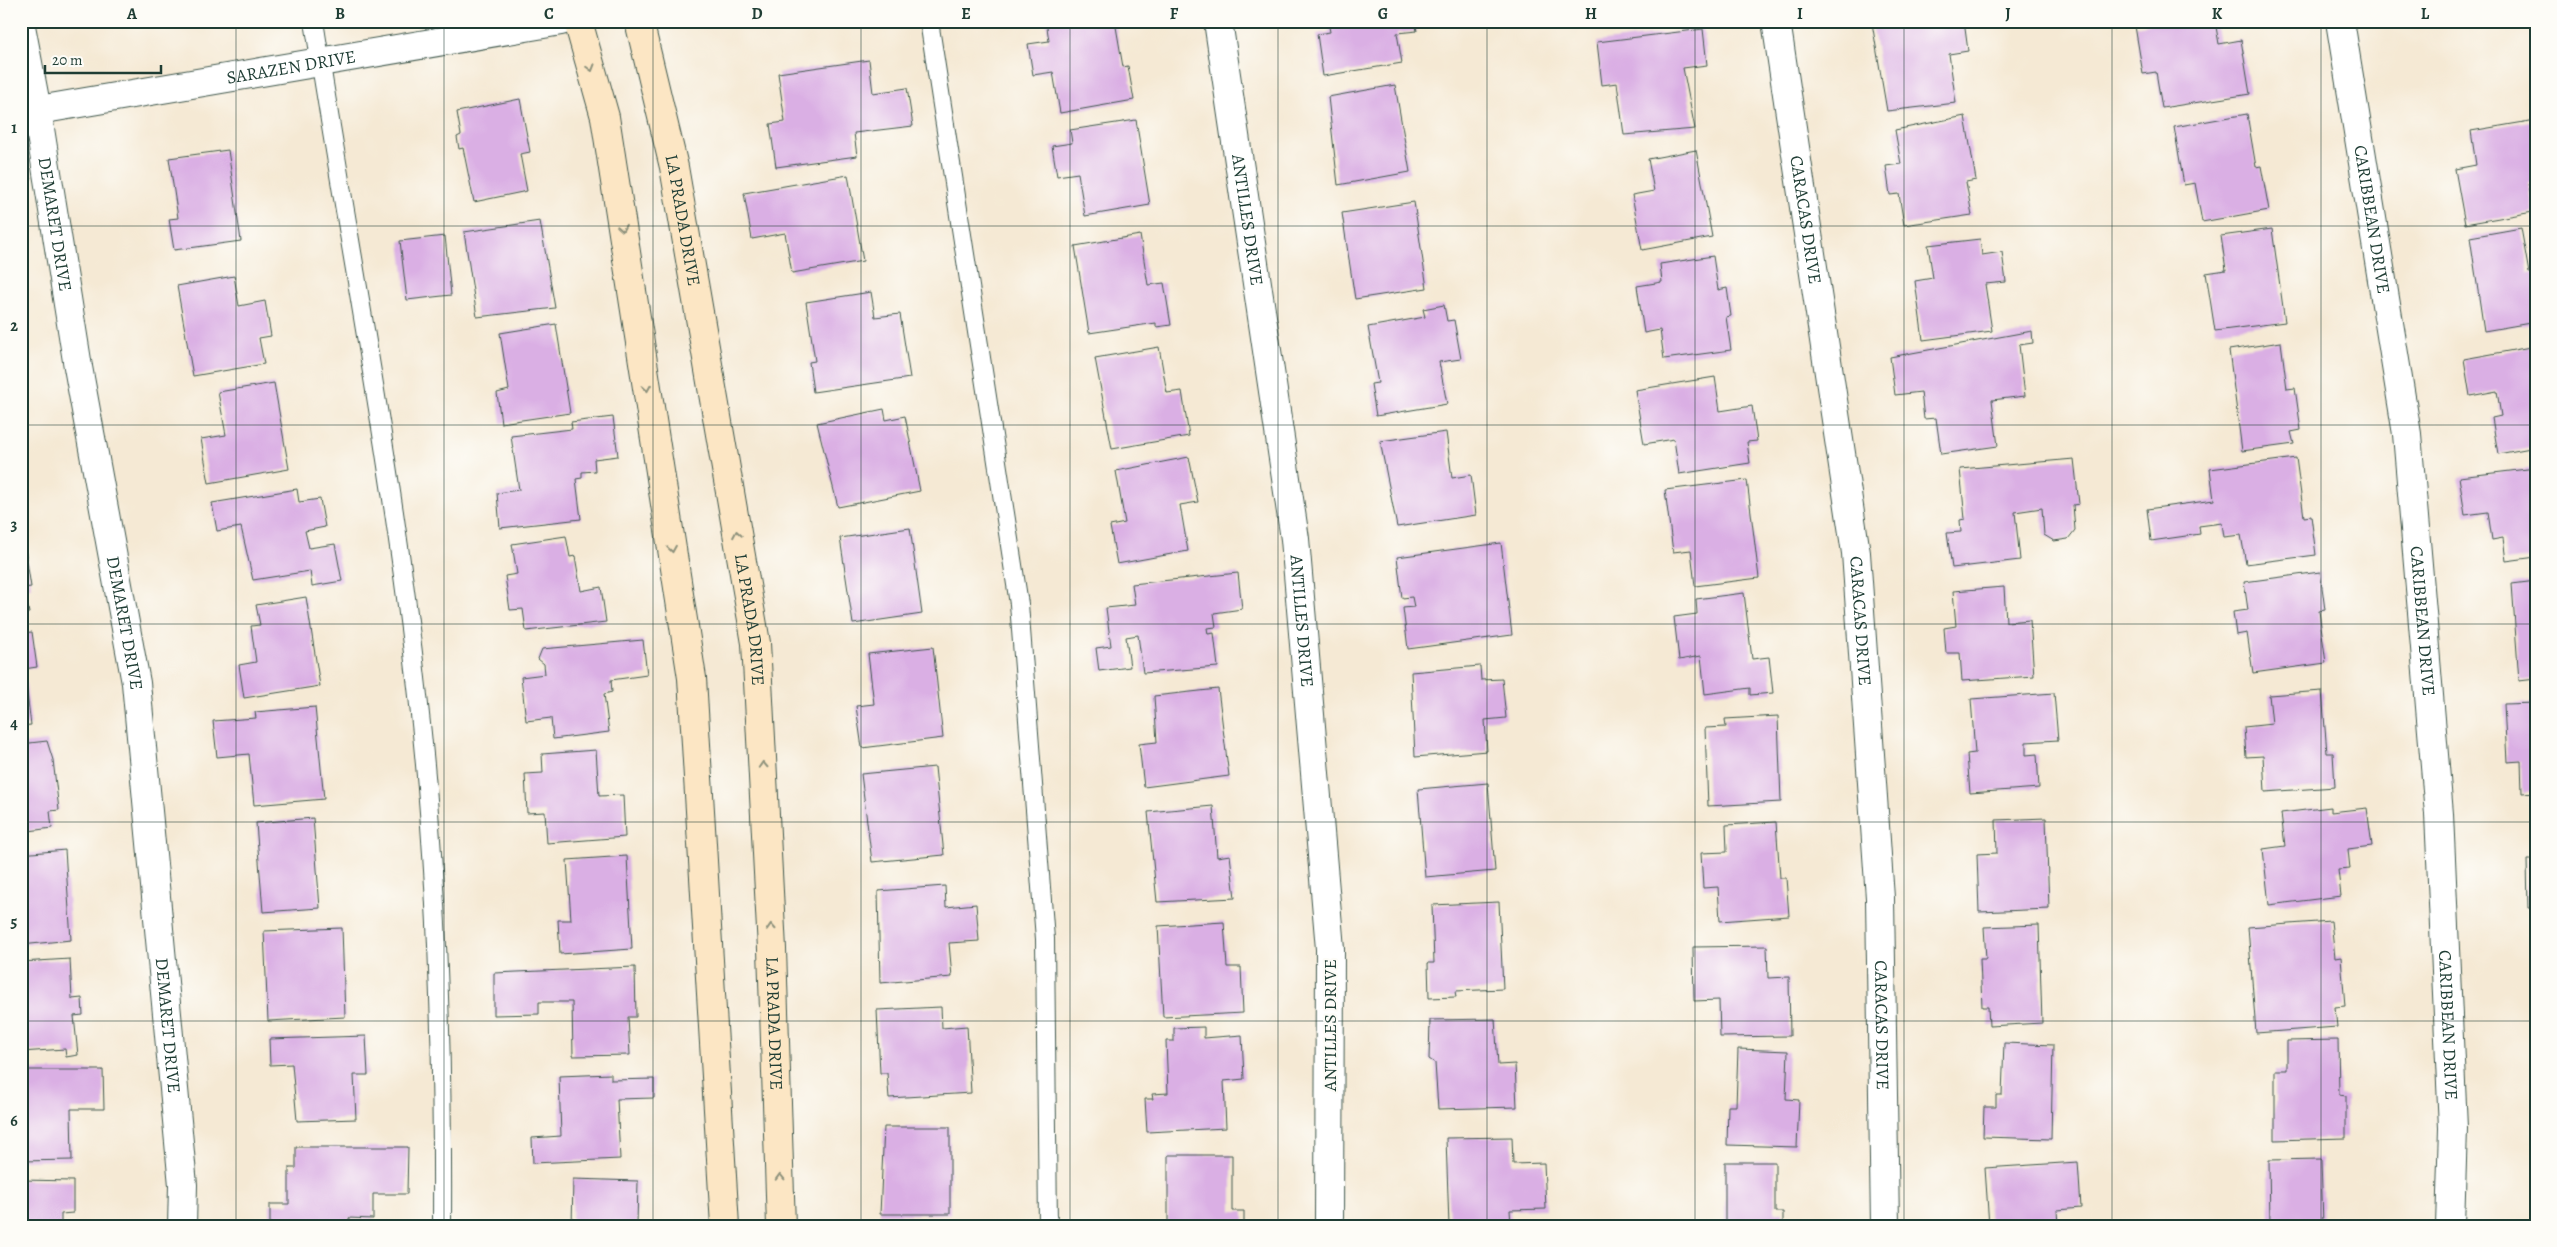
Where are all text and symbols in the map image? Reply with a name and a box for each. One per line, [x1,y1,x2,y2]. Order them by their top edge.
text: A [126,3,138,25]
text: B [335,3,345,25]
text: C [544,3,554,25]
text: D [751,3,763,25]
text: E [961,3,971,25]
text: F [1170,3,1179,25]
text: G [1378,3,1388,25]
text: H [1585,3,1597,25]
text: I [1797,3,1803,25]
text: J [2005,3,2011,25]
text: K [2212,3,2223,25]
text: L [2421,3,2430,25]
scale bar [45,42,161,74]
street label: SARAZEN DRIVE [225,44,358,90]
text: 20 m [52,50,83,70]
one-way arrow [586,64,596,72]
text: 1 [11,117,17,139]
street label: CARIBBEAN DRIVE [2348,143,2396,295]
street label: LA PRADA DRIVE [659,152,706,288]
street label: ANTILLES DRIVE [1226,152,1269,287]
street label: CARACAS DRIVE [1784,154,1827,286]
street label: DEMARET DRIVE [33,155,78,293]
one-way arrow [616,224,627,232]
text: 2 [10,315,18,337]
one-way arrow [641,384,652,392]
text: 3 [11,514,18,536]
one-way arrow [733,530,743,539]
one-way arrow [666,545,677,553]
street label: CARIBBEAN DRIVE [2404,545,2441,697]
street label: LA PRADA DRIVE [729,551,770,686]
street label: ANTILLES DRIVE [1284,553,1320,688]
street label: DEMARET DRIVE [101,554,149,691]
street label: CARACAS DRIVE [1844,555,1877,686]
text: 4 [10,713,18,735]
one-way arrow [757,761,768,769]
text: 5 [11,911,18,933]
one-way arrow [766,923,777,931]
street label: CARIBBEAN DRIVE [2433,949,2464,1101]
street label: LA PRADA DRIVE [760,956,789,1090]
street label: DEMARET DRIVE [150,957,186,1094]
street label: ANTILLES DRIVE [1318,959,1342,1092]
street label: CARACAS DRIVE [1869,960,1895,1090]
text: 6 [10,1110,18,1132]
one-way arrow [774,1173,785,1181]

